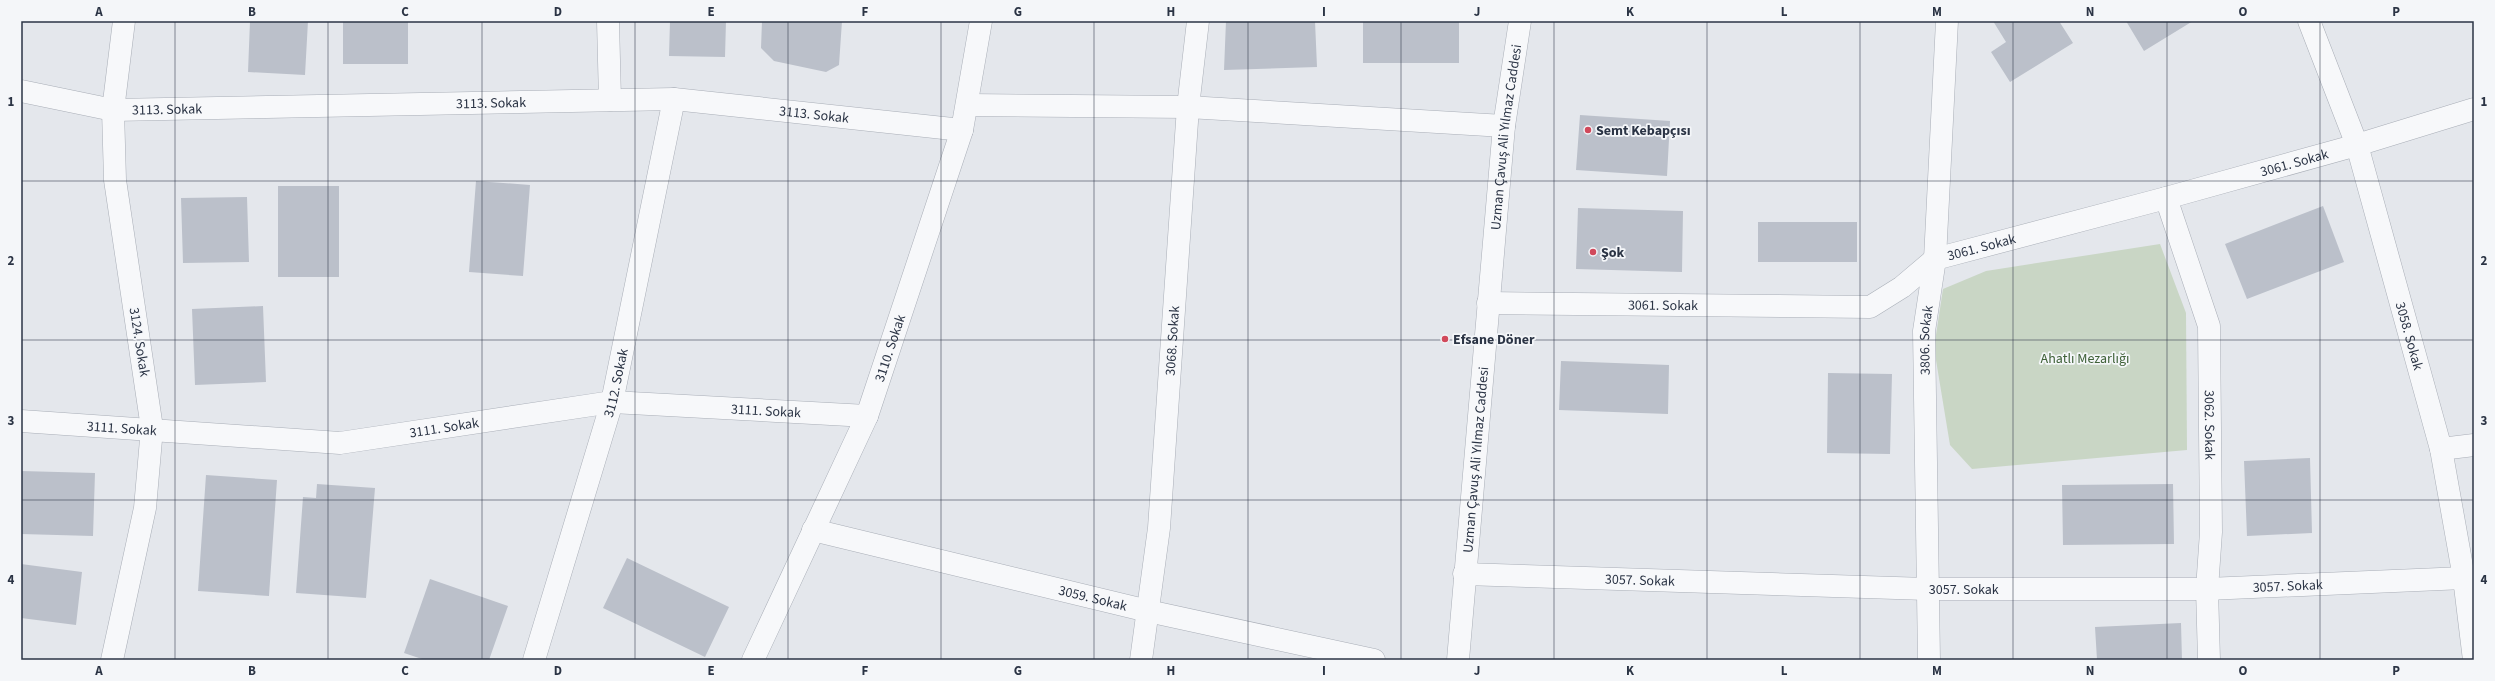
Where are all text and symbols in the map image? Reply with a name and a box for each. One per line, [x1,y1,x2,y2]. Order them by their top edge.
text: A [94,3,103,21]
text: B [248,3,256,21]
text: C [401,3,409,21]
text: D [554,3,562,21]
text: E [707,3,715,21]
text: F [862,3,869,21]
text: G [1014,3,1022,21]
text: H [1167,3,1175,21]
text: I [1322,3,1326,21]
text: J [1474,3,1480,21]
text: K [1626,3,1635,21]
text: L [1781,3,1788,21]
text: M [1932,3,1942,21]
text: N [2086,3,2094,21]
text: O [2239,3,2248,21]
text: P [2392,3,2400,21]
street label: Uzman Çavuş Ali Yılmaz Caddesi [1486,43,1527,231]
text: 1 [8,93,15,111]
street label: 3113. Sokak [456,93,526,114]
text: 1 [2481,93,2488,111]
street label: 3113. Sokak [132,99,202,121]
street label: 3113. Sokak [778,101,850,129]
place label: Semt Kebapçısı [1596,121,1691,141]
marker: Semt Kebapçısı [1583,125,1593,135]
street label: 3061. Sokak [2258,144,2331,182]
street label: 3061. Sokak [1945,229,2018,266]
place label: Şok [1601,243,1625,263]
marker: Şok [1588,247,1598,257]
text: 2 [8,252,15,270]
text: 2 [2481,252,2488,270]
street label: 3061. Sokak [1628,295,1698,316]
street label: 3058. Sokak [2390,300,2428,373]
street label: 3806. Sokak [1915,304,1939,375]
street label: 3068. Sokak [1161,305,1185,376]
street label: 3124. Sokak [124,306,154,378]
street label: 3110. Sokak [870,312,911,385]
place label: Efsane Döner [1453,330,1535,350]
marker: Efsane Döner [1440,334,1450,344]
street label: 3112. Sokak [599,347,634,420]
park label: Ahatlı Mezarlığı [2041,349,2129,369]
street label: Uzman Çavuş Ali Yılmaz Caddesi [1458,366,1494,554]
street label: 3062. Sokak [2199,390,2219,460]
street label: 3111. Sokak [730,400,801,423]
text: 3 [8,412,15,430]
text: 3 [2481,412,2488,430]
street label: 3111. Sokak [408,413,480,443]
street label: 3111. Sokak [86,417,157,441]
street label: 3057. Sokak [1605,570,1675,592]
text: 4 [8,571,15,589]
text: 4 [2481,571,2488,589]
street label: 3057. Sokak [2252,575,2323,598]
street label: 3057. Sokak [1929,580,1999,600]
street label: 3059. Sokak [1056,581,1129,617]
text: A [94,662,103,680]
text: B [248,662,256,680]
text: C [401,662,409,680]
text: D [554,662,562,680]
text: E [707,662,715,680]
text: F [862,662,869,680]
text: G [1014,662,1022,680]
text: H [1167,662,1175,680]
text: I [1322,662,1326,680]
text: J [1474,662,1480,680]
text: K [1626,662,1635,680]
text: L [1781,662,1788,680]
text: M [1932,662,1942,680]
text: N [2086,662,2094,680]
text: O [2239,662,2248,680]
text: P [2392,662,2400,680]

